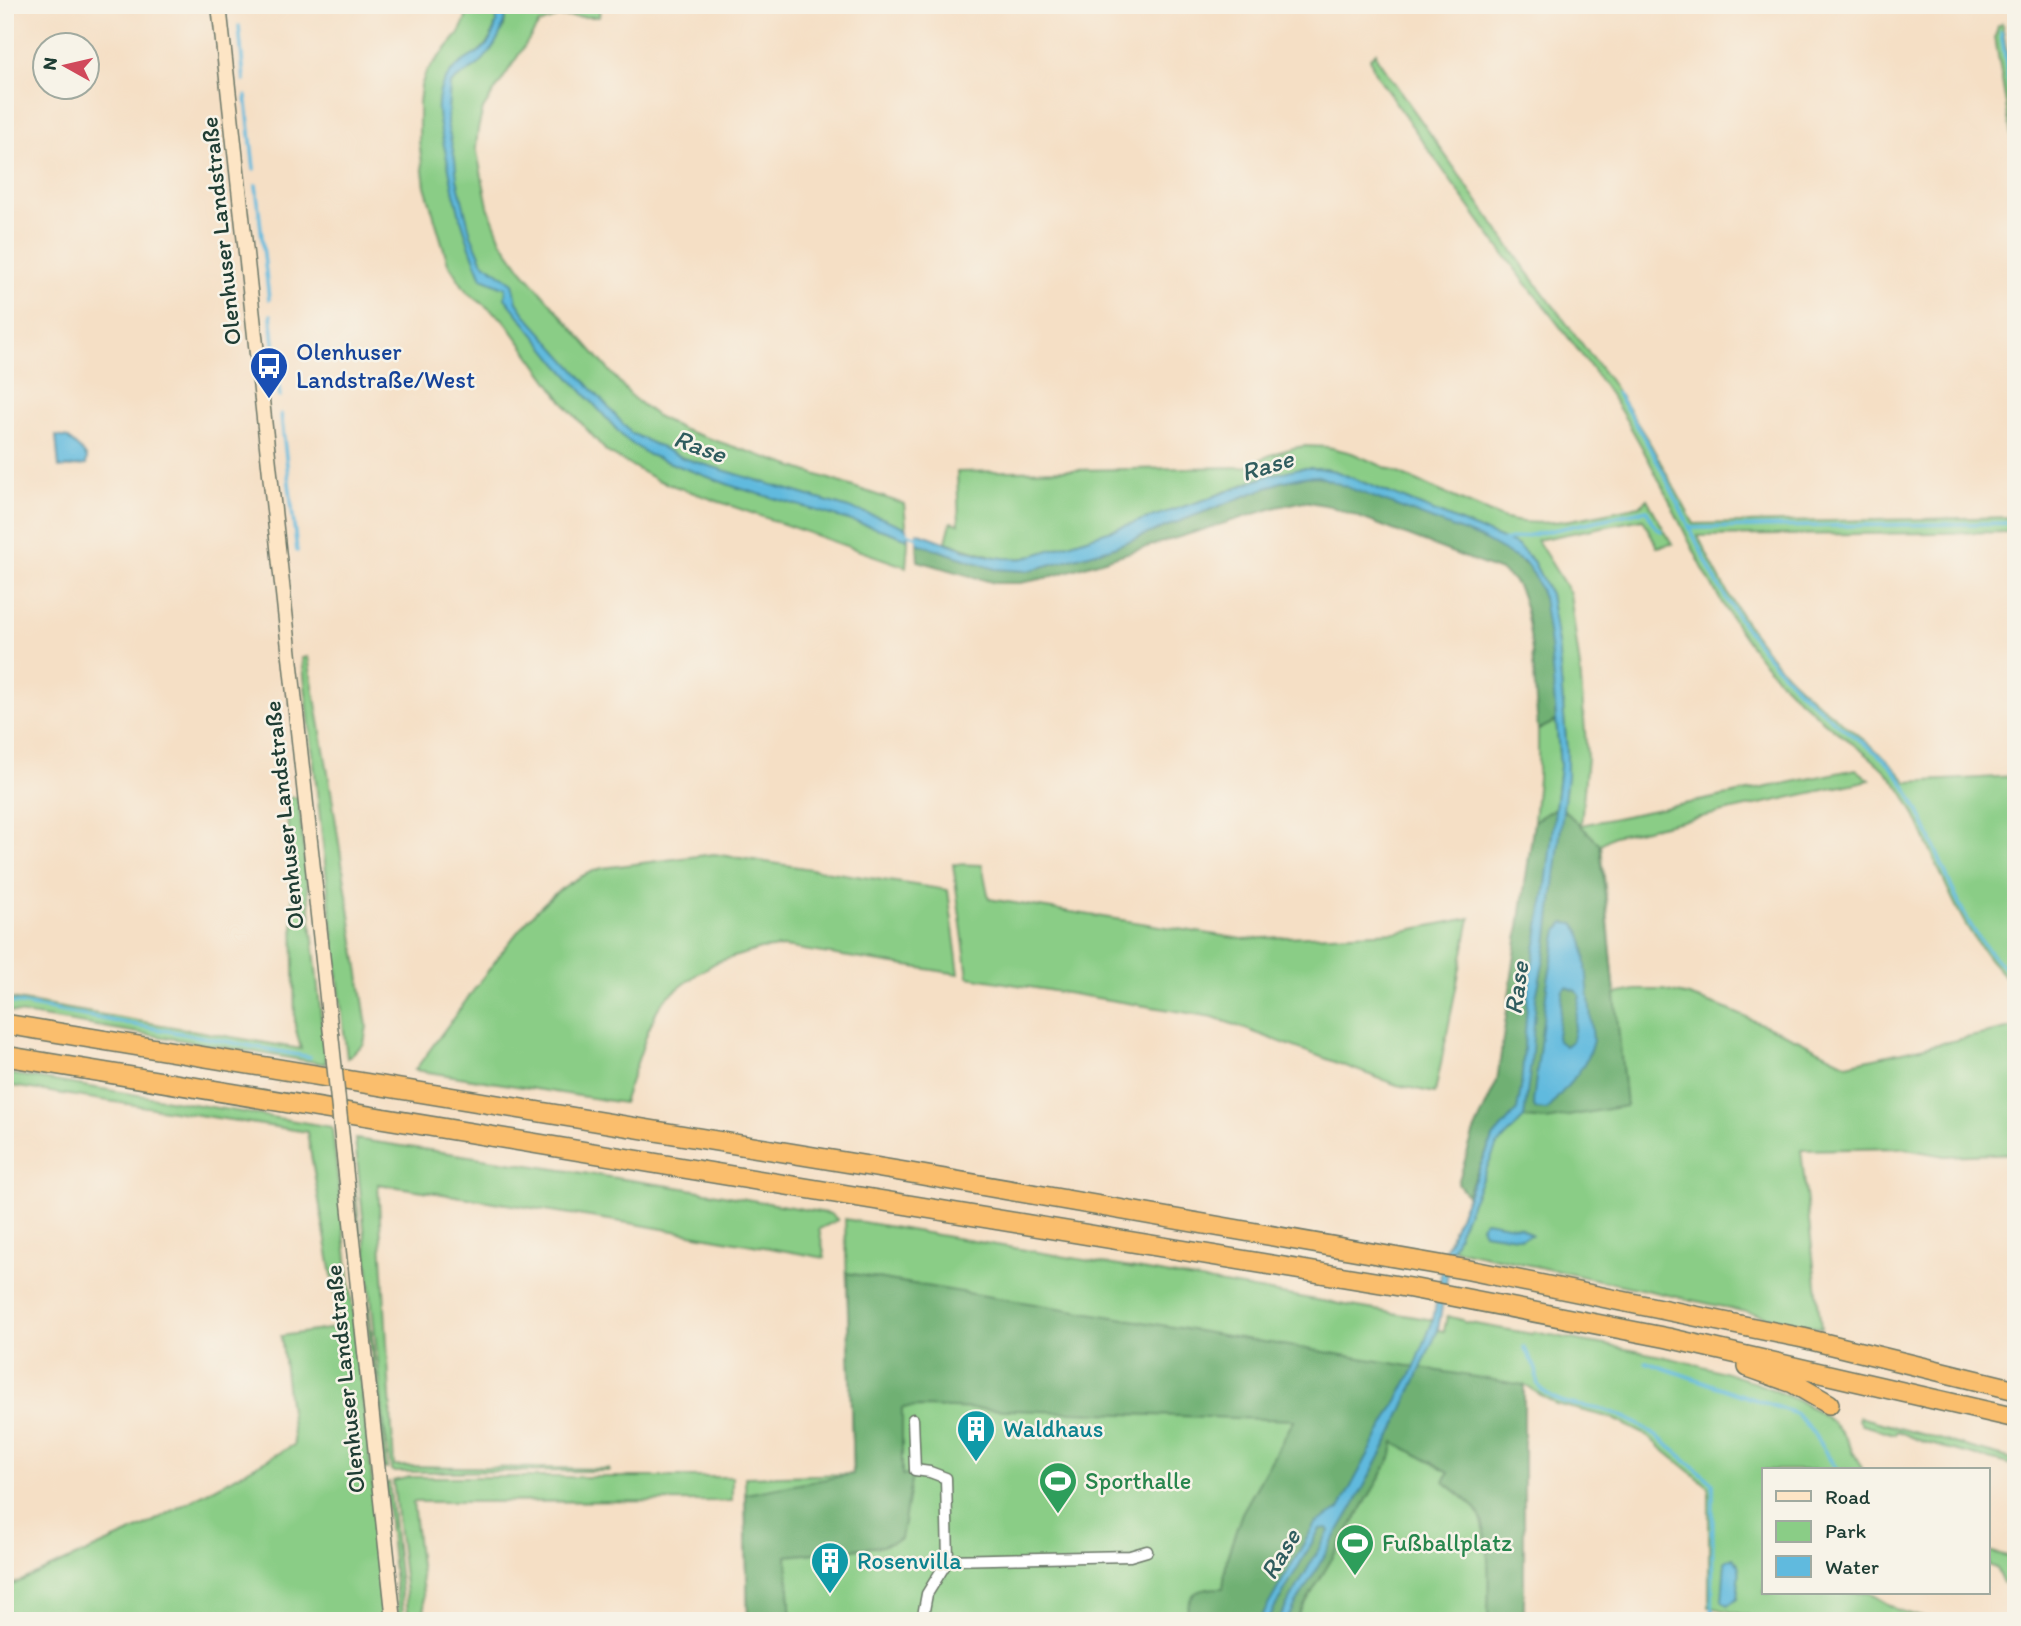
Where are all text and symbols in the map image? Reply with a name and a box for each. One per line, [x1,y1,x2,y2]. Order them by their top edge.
north arrow [32,32,102,102]
text: N [37,56,62,72]
street label: Olenhuser Landstraße [194,115,247,347]
place label: Olenhuser Landstraße/West [296,337,475,394]
bus stop icon: Olenhuser Landstraße/West [248,345,290,400]
water label: Rase [670,422,732,471]
water label: Rase [1237,441,1299,488]
street label: Olenhuser Landstraße [257,699,310,931]
water label: Rase [1496,958,1536,1017]
street label: Olenhuser Landstraße [318,1263,371,1495]
building icon: Waldhaus [955,1408,997,1463]
place label: Waldhaus [1003,1414,1103,1443]
sports icon: Sporthalle [1037,1460,1079,1515]
place label: Sporthalle [1085,1466,1191,1495]
legend [1762,1468,1990,1594]
text: Road [1825,1484,1871,1509]
text: Park [1825,1518,1867,1543]
water label: Rase [1253,1522,1308,1585]
sports icon: Fußballplatz [1334,1522,1376,1577]
place label: Fußballplatz [1382,1528,1512,1557]
building icon: Rosenvilla [809,1540,851,1595]
place label: Rosenvilla [857,1546,962,1575]
text: Water [1825,1554,1879,1579]

